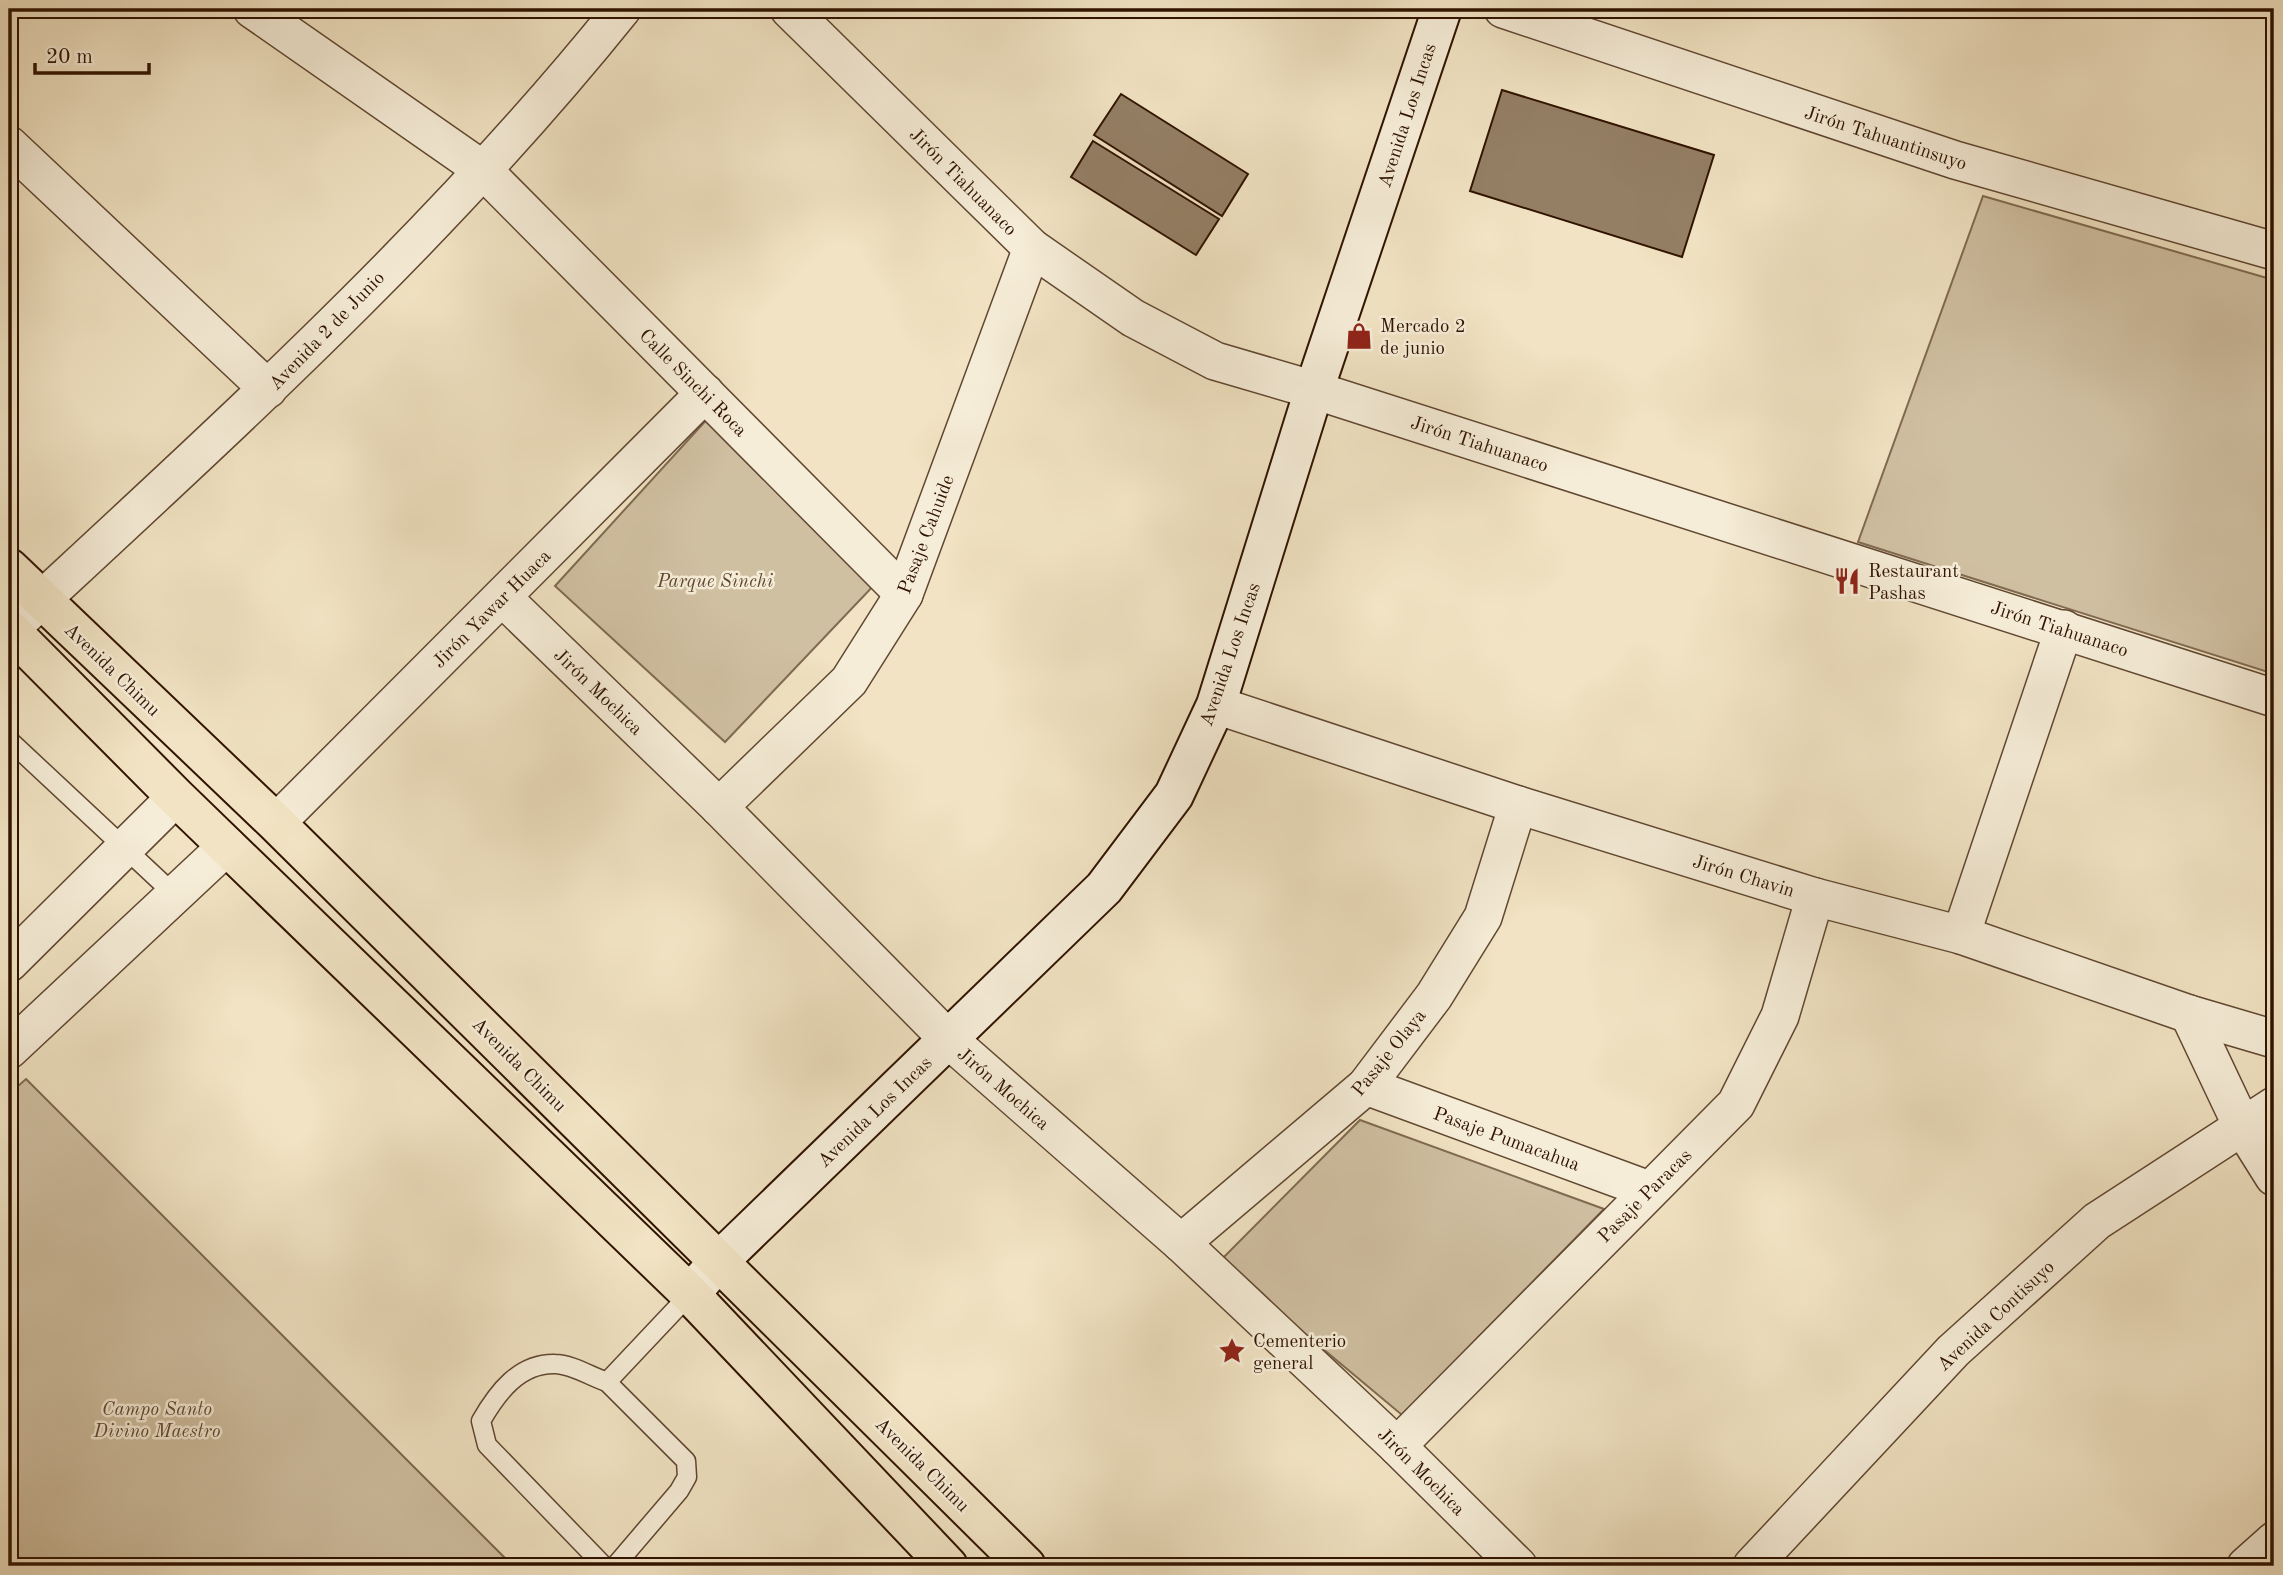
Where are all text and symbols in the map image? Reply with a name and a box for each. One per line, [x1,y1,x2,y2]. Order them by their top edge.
scale bar [35,32,149,76]
street label: Avenida Los Incas [1376,41,1441,190]
text: 20 m [46,47,93,68]
street label: Jirón Tahuantinsuyo [1802,104,1969,175]
street label: Jirón Tiahuanaco [905,125,1020,240]
street label: Avenida 2 de Junio [267,269,389,395]
place label: Mercado 2 de junio [1380,318,1466,359]
shop icon: Mercado 2 de junio [1344,321,1374,351]
street label: Calle Sinchi Roca [635,326,750,442]
street label: Jirón Tiahuanaco [1408,414,1550,477]
street label: Pasaje Cahuide [896,473,959,597]
street label: Jirón Yawar Huaca [430,547,556,673]
place label: Restaurant Pashas [1868,563,1959,604]
restaurant icon: Restaurant Pashas [1832,566,1862,596]
park label: Parque Sinchi [656,573,774,592]
street label: Avenida Los Incas [1198,581,1265,729]
street label: Jirón Tiahuanaco [1988,599,2130,662]
street label: Avenida Chimu [60,621,163,721]
street label: Jirón Mochica [549,646,646,740]
street label: Jirón Chavin [1690,853,1796,902]
street label: Pasaje Olaya [1349,1006,1431,1101]
street label: Avenida Chimu [467,1015,569,1117]
street label: Jirón Mochica [953,1045,1052,1135]
street label: Avenida Los Incas [815,1054,937,1172]
street label: Pasaje Pumacahua [1430,1105,1582,1176]
street label: Pasaje Paracas [1595,1146,1696,1247]
street label: Avenida Contisuyo [1935,1258,2059,1376]
place label: Cementerio general [1253,1333,1346,1374]
place icon: Cementerio general [1217,1336,1247,1366]
park label: Campo Santo Divino Maestro [93,1401,221,1442]
street label: Avenida Chimu [870,1415,972,1517]
street label: Jirón Mochica [1373,1425,1468,1521]

